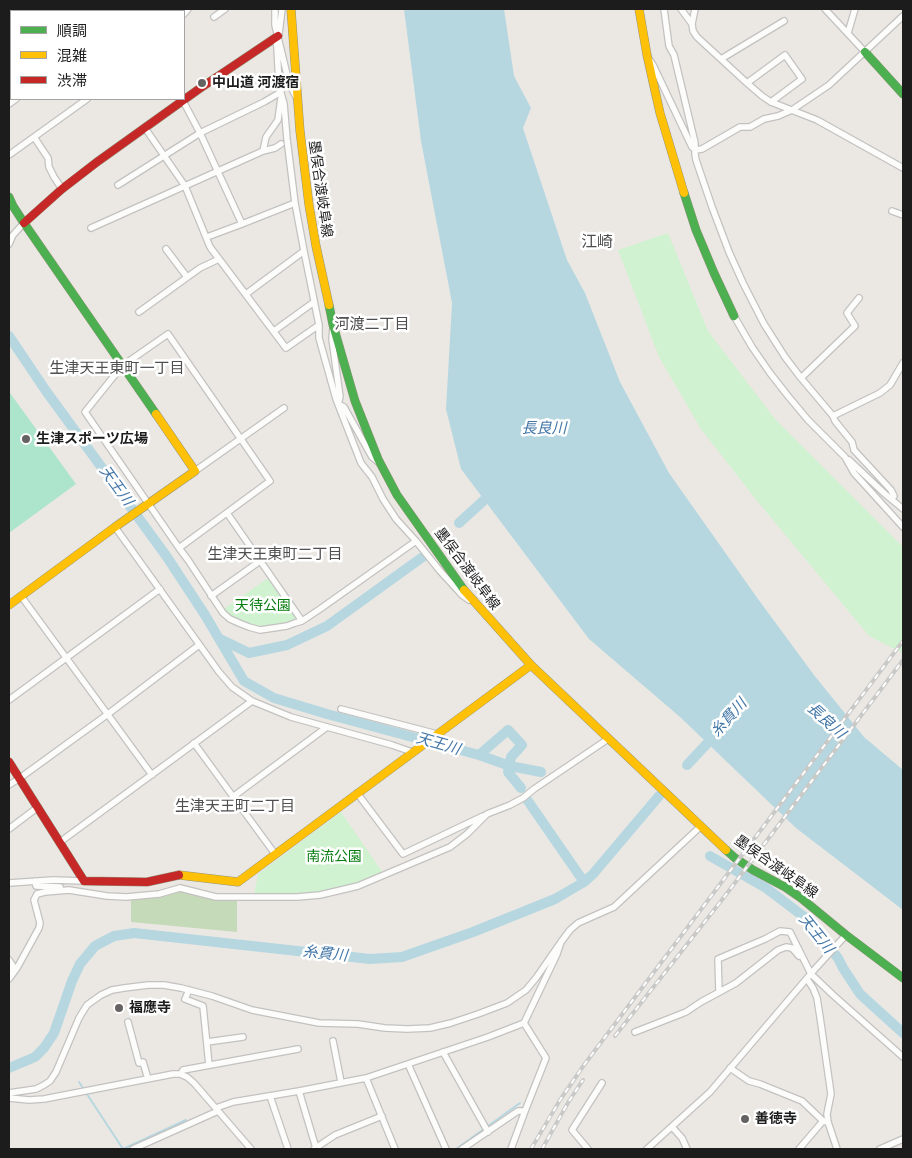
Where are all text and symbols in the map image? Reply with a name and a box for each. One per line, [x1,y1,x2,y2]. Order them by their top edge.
legend [10,10,185,100]
text: 順調 [57,21,87,40]
text: 混雑 [57,46,87,65]
text: 渋滞 [57,71,87,90]
place label: 中山道 河渡宿 [212,75,299,91]
marker: 中山道 河渡宿 [196,77,208,89]
street label: 墨俣合渡岐阜線 [305,139,335,239]
district label: 江崎 [581,232,613,252]
district label: 河渡二丁目 [335,316,409,334]
district label: 生津天王東町一丁目 [50,360,184,378]
water label: 長良川 [522,420,566,438]
place label: 生津スポーツ広場 [36,431,148,447]
marker: 生津スポーツ広場 [20,433,32,445]
water label: 天王川 [95,463,137,509]
street label: 墨俣合渡岐阜線 [431,525,503,613]
district label: 生津天王東町二丁目 [208,546,342,564]
park label: 天待公園 [235,598,291,614]
water label: 糸貫川 [707,695,751,741]
water label: 長良川 [803,699,849,743]
water label: 天王川 [414,729,462,759]
district label: 生津天王町二丁目 [175,798,295,816]
street label: 墨俣合渡岐阜線 [731,832,821,902]
park label: 南流公園 [306,849,362,865]
water label: 天王川 [795,911,837,957]
water label: 糸貫川 [302,943,348,965]
place label: 福應寺 [129,1000,171,1016]
marker: 福應寺 [113,1002,125,1014]
place label: 善徳寺 [755,1111,797,1127]
marker: 善徳寺 [739,1113,751,1125]

